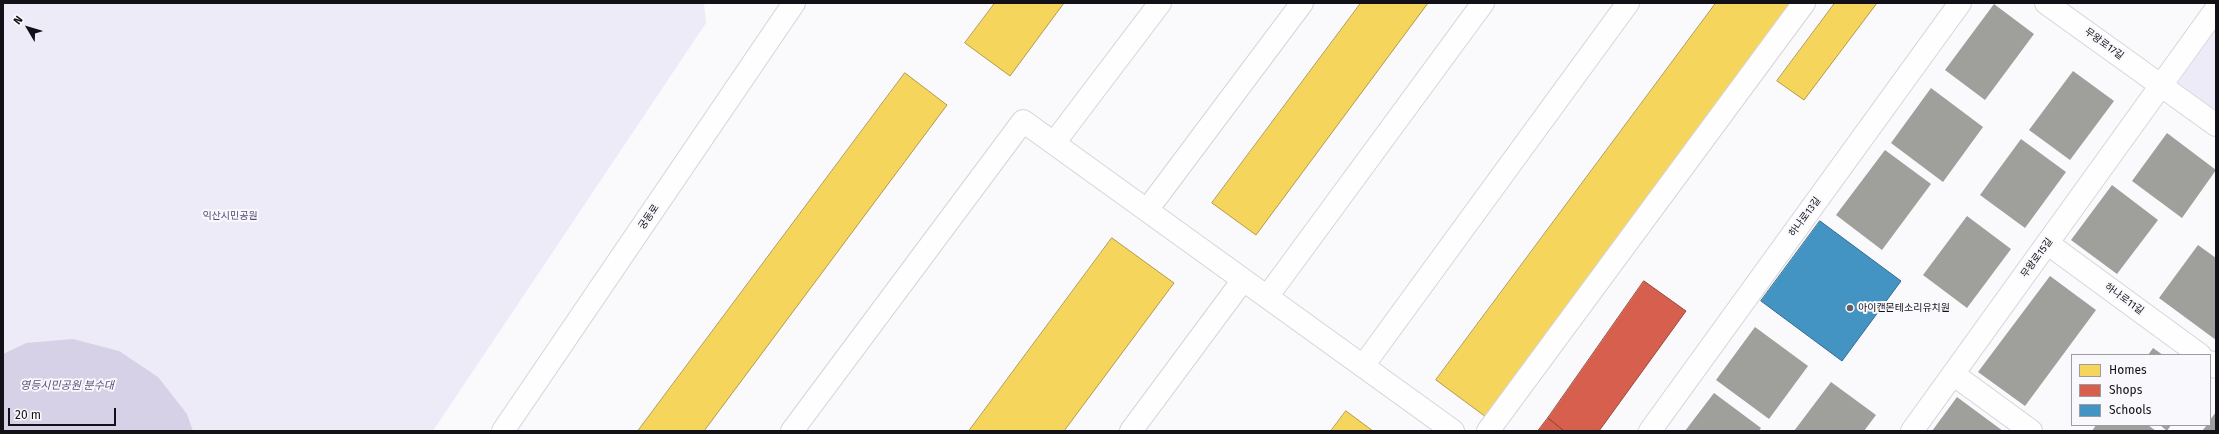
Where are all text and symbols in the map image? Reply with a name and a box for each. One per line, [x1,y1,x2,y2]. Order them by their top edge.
north arrow [8,8,48,48]
text: N [11,13,26,27]
street label: 무왕로17길 [2082,26,2126,62]
street label: 하나로13길 [1787,195,1823,239]
street label: 궁동로 [636,202,662,232]
park label: 익산시민공원 [202,210,258,222]
street label: 무왕로15길 [2019,236,2055,280]
street label: 하나로11길 [2102,281,2146,317]
place label: 아이캔몬테소리유치원 [1858,302,1950,314]
marker: 아이캔몬테소리유치원 [1845,303,1855,313]
legend [2071,354,2211,426]
text: Homes [2109,363,2147,377]
water label: 영등시민공원 분수대 [20,379,114,393]
text: Shops [2109,383,2142,397]
scale bar [10,400,118,426]
text: Schools [2109,403,2151,417]
text: 20 m [15,408,41,422]

